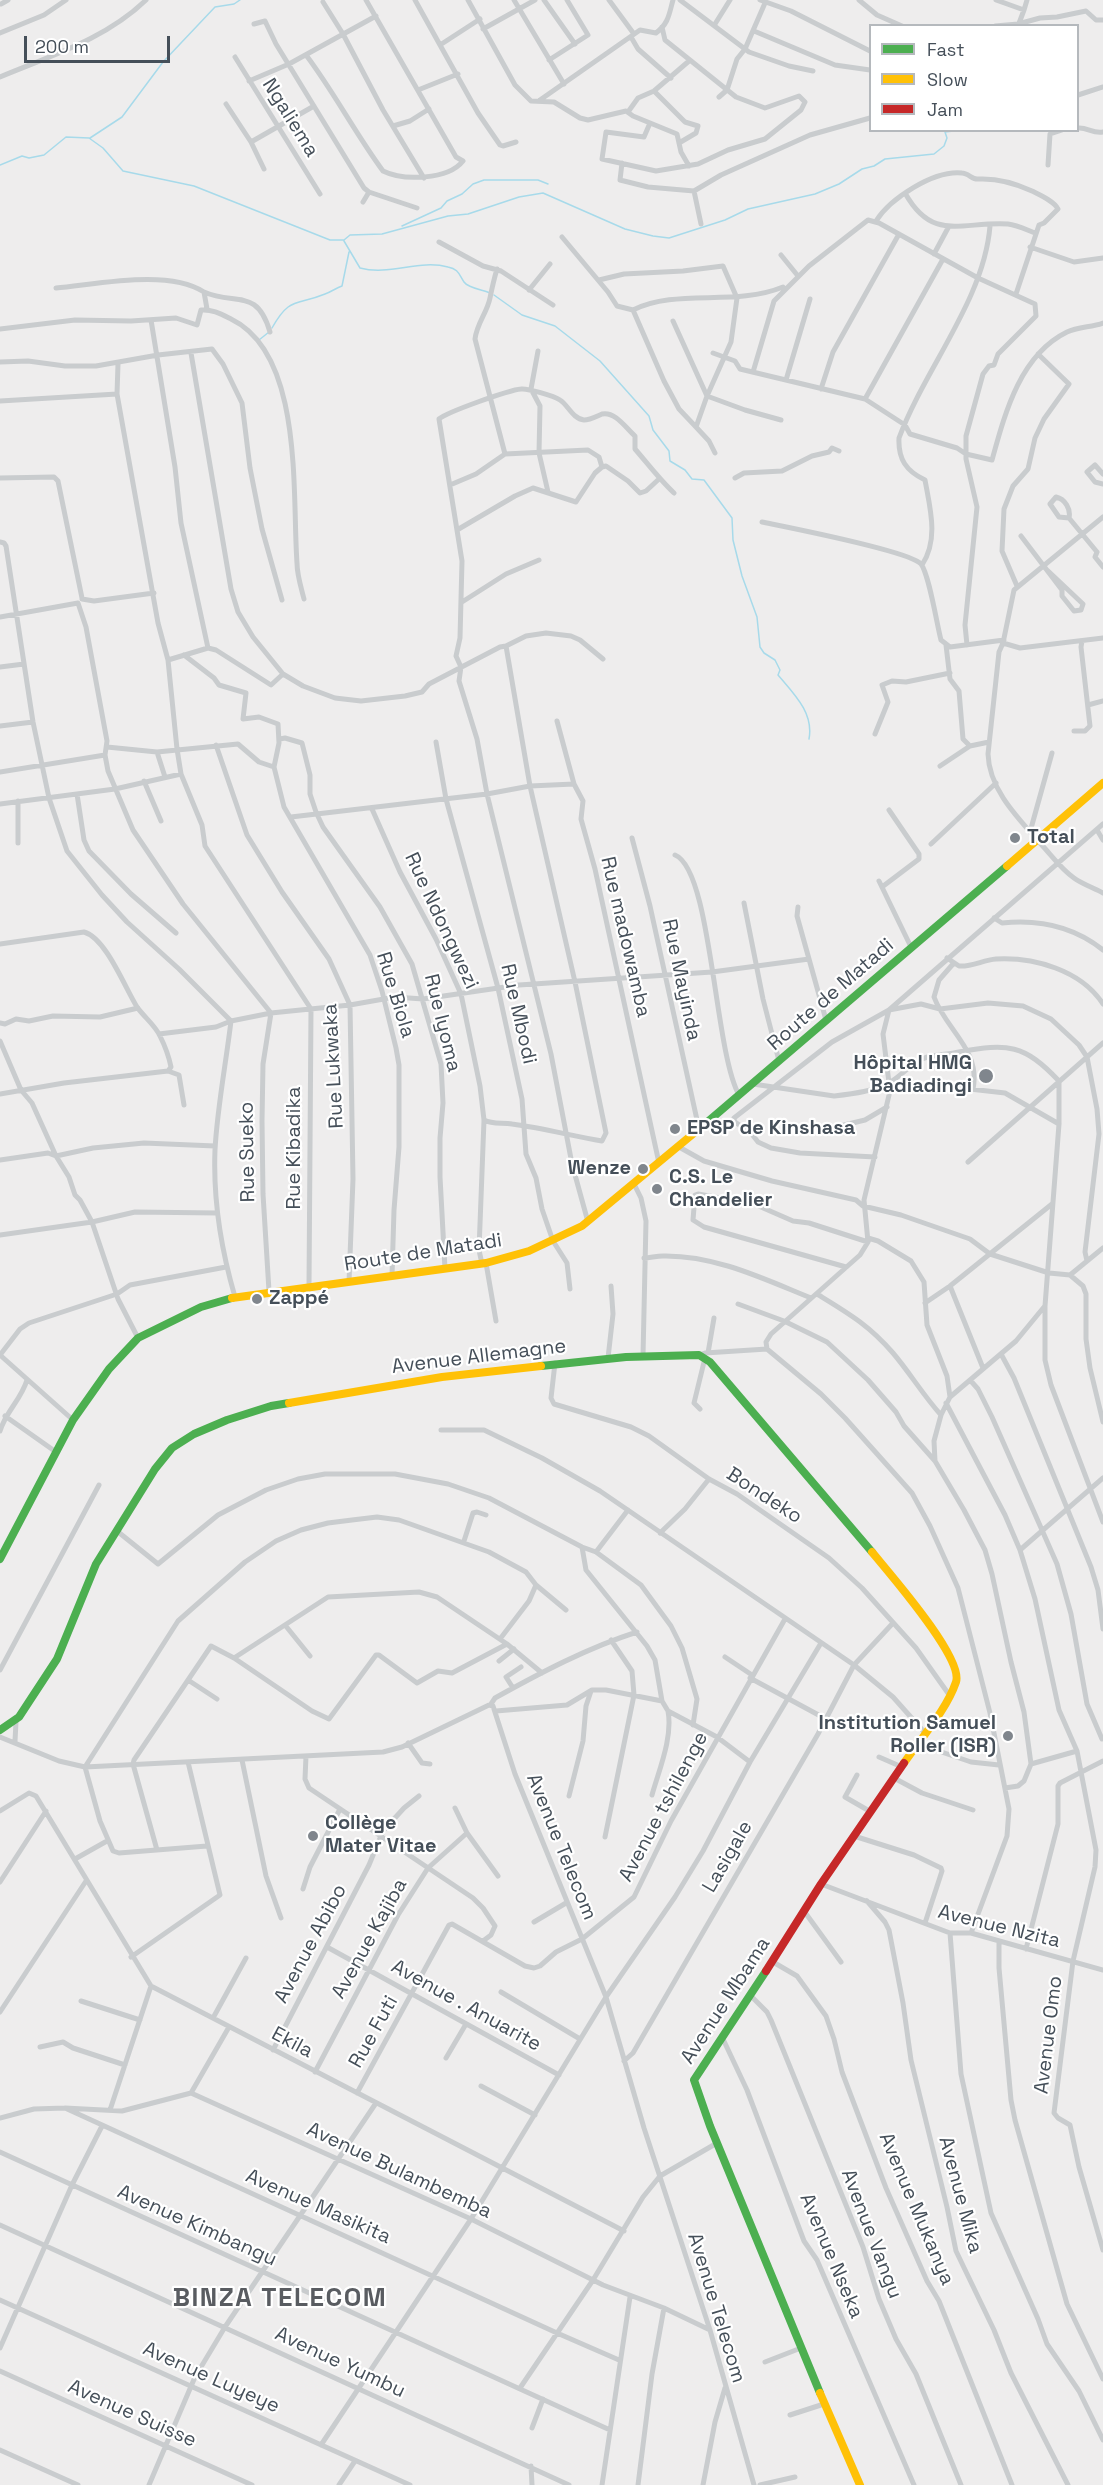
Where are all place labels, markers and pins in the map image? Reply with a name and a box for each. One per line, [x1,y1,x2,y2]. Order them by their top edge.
place label: Total [1027,826,1075,850]
marker: Total [1008,831,1022,845]
place label: Hôpital HMG Badiadingi [853,1052,972,1099]
marker: Hôpital HMG Badiadingi [977,1067,995,1085]
place label: EPSP de Kinshasa [687,1117,855,1141]
marker: EPSP de Kinshasa [668,1122,682,1136]
place label: Wenze [568,1157,631,1181]
marker: Wenze [636,1162,650,1176]
place label: C.S. Le Chandelier [669,1166,772,1213]
marker: C.S. Le Chandelier [650,1182,664,1196]
place label: Zappé [269,1287,329,1311]
marker: Zappé [250,1292,264,1306]
place label: Institution Samuel Roller (ISR) [818,1712,996,1759]
marker: Institution Samuel Roller (ISR) [1001,1729,1015,1743]
place label: Collège Mater Vitae [325,1812,436,1859]
marker: Collège Mater Vitae [306,1829,320,1843]

